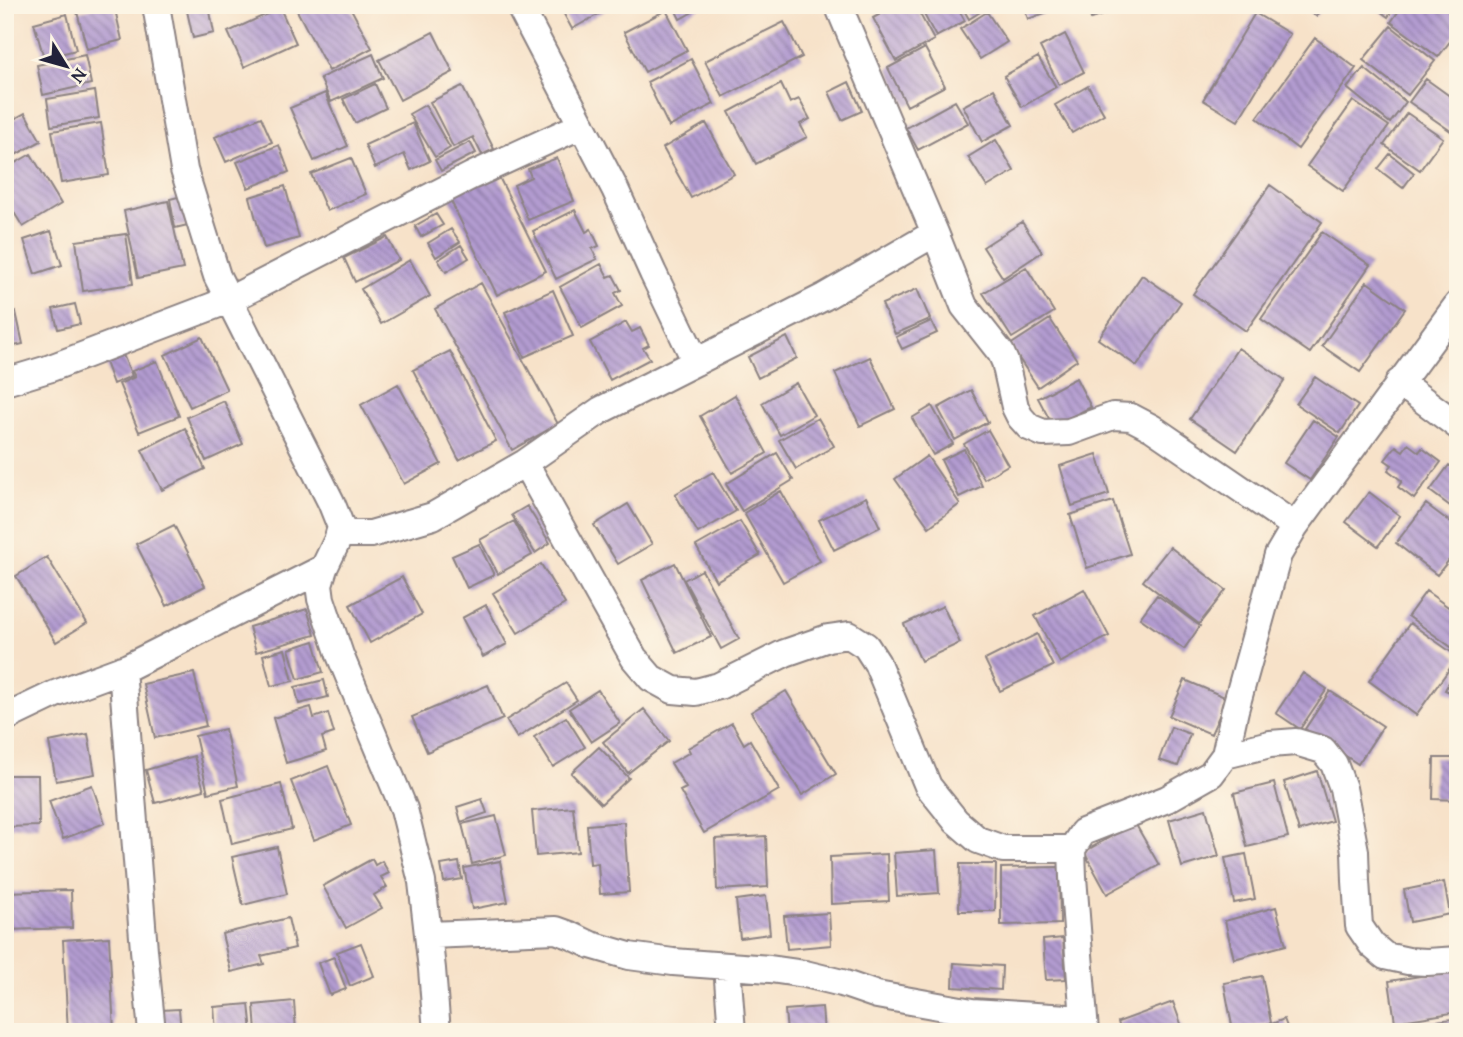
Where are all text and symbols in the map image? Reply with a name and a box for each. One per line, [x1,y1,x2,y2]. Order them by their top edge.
north arrow [32,32,102,102]
text: N [64,63,95,90]

